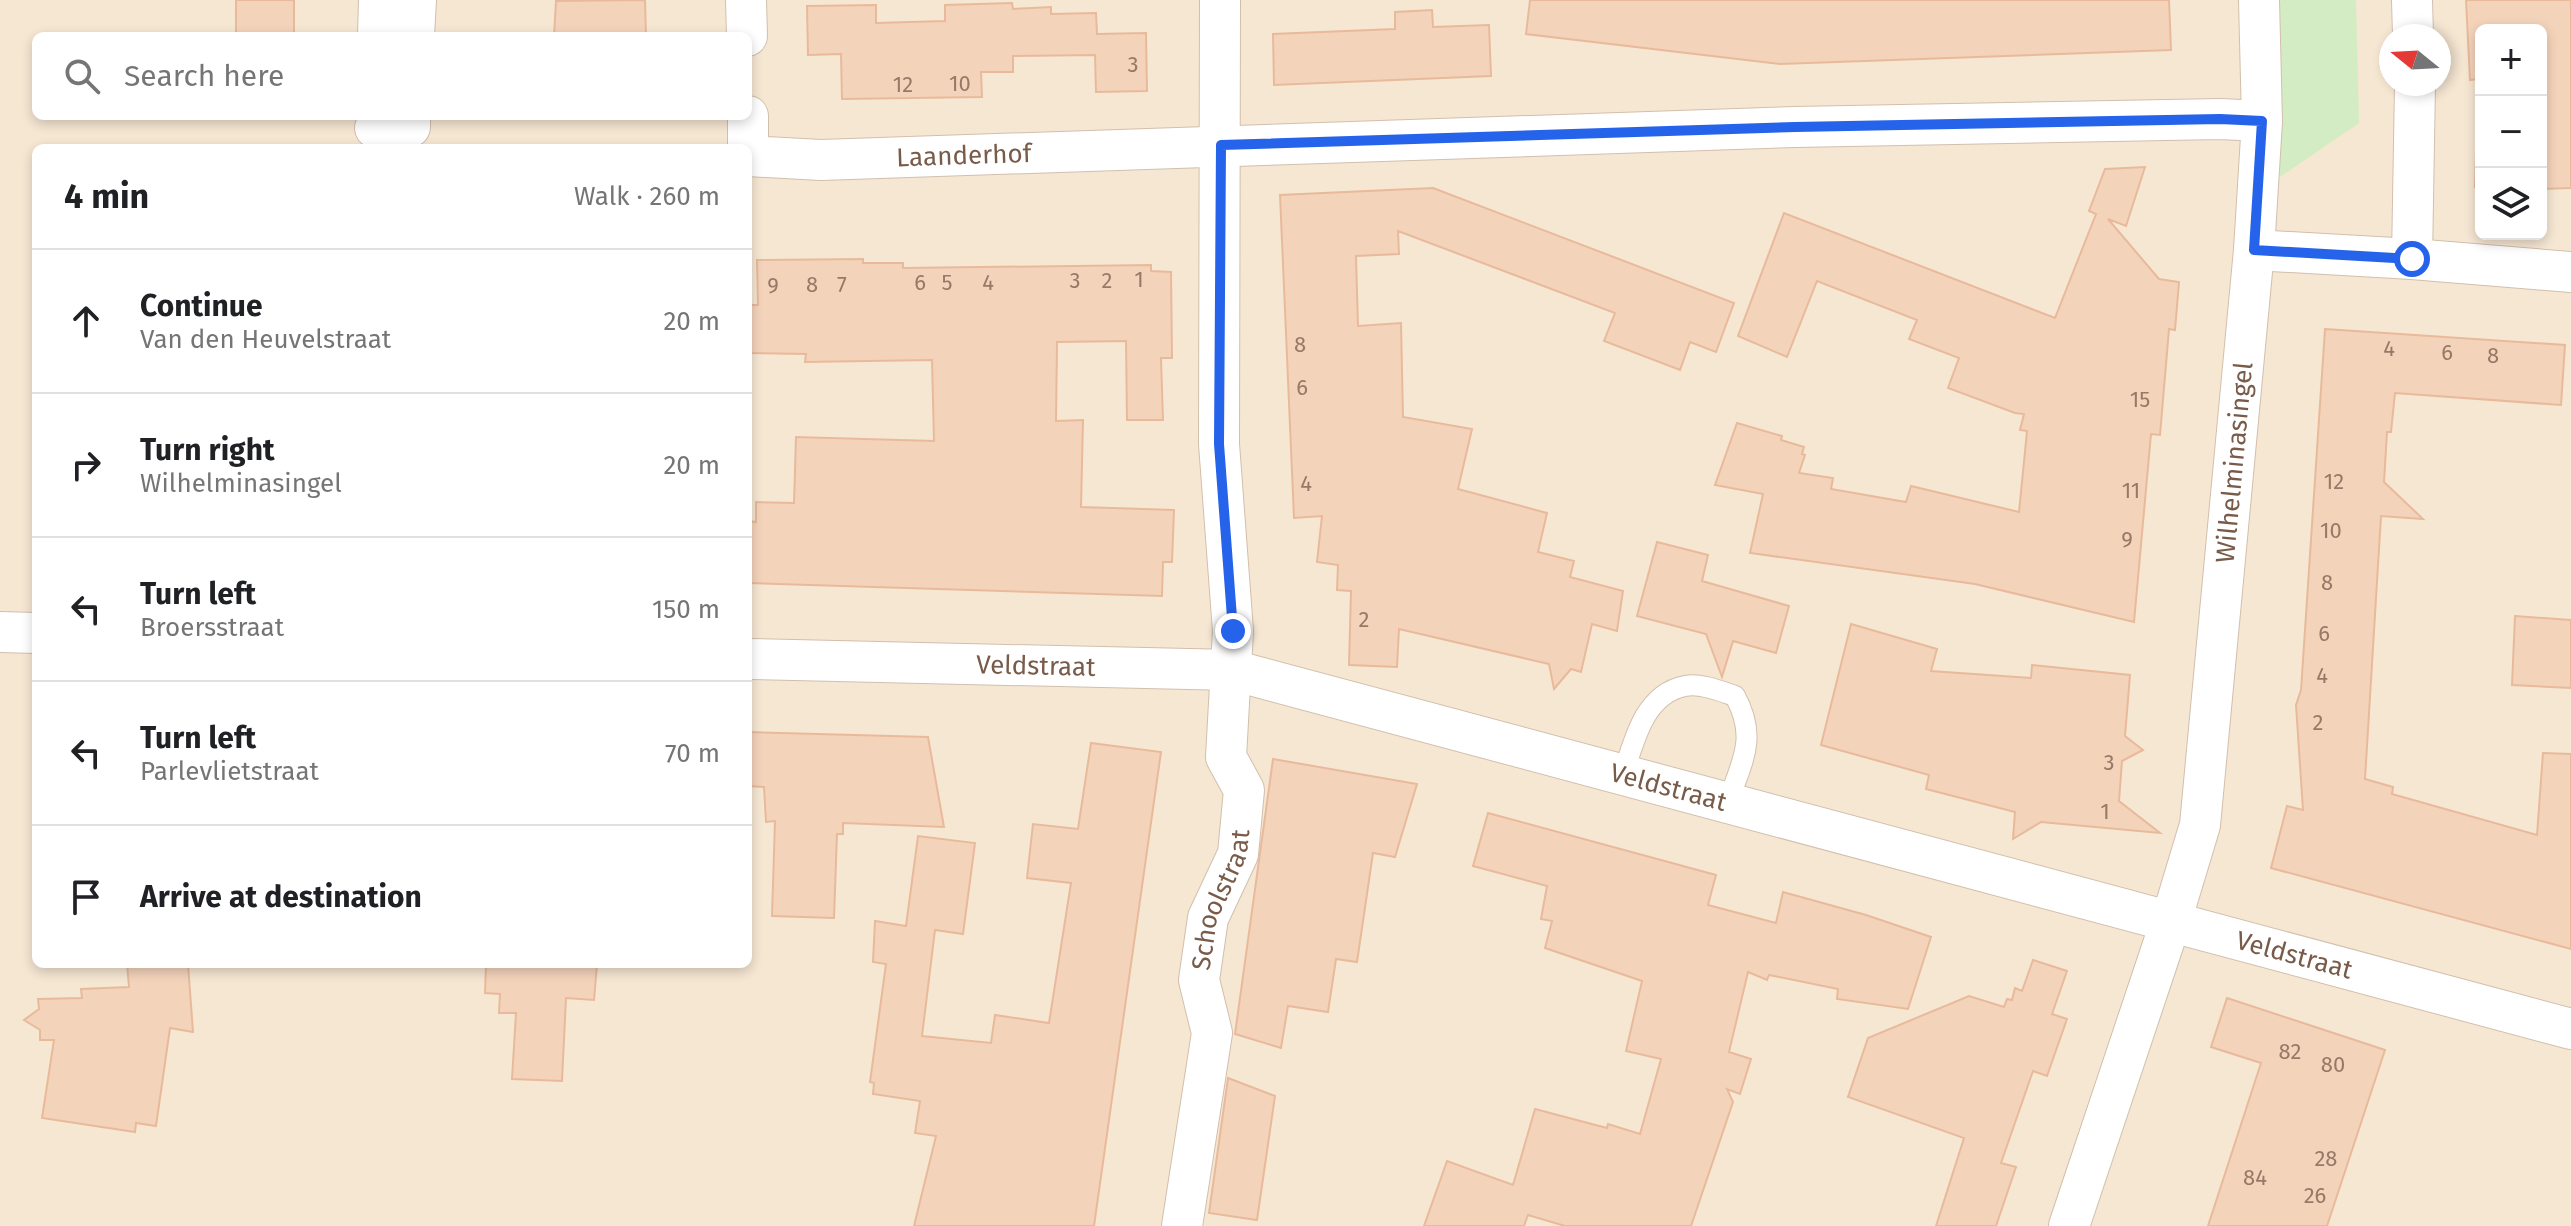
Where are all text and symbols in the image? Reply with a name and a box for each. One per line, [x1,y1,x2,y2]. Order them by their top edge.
north arrow [2379,24,2451,96]
map controls [2475,24,2547,240]
button: + [2475,24,2547,96]
search box [32,32,752,120]
house number: 3 [1128,51,1138,78]
icon: search [60,54,104,98]
text: Search here [124,58,284,94]
house number: 10 [949,70,971,97]
house number: 12 [893,71,913,98]
button: − [2475,96,2547,168]
street label: Laanderhof [896,138,1034,173]
button: layers [2475,168,2547,240]
text: 4 min [64,176,149,217]
text: Walk · 260 m [574,181,720,212]
route start [2394,241,2430,277]
house number: 1 [1134,266,1144,293]
house number: 3 [1070,267,1080,294]
house number: 2 [1102,267,1112,294]
house number: 6 [914,269,926,296]
house number: 5 [941,269,953,296]
house number: 4 [982,269,994,296]
house number: 8 [806,271,818,298]
house number: 7 [837,271,847,298]
house number: 9 [767,272,779,299]
text: Continue [140,288,263,324]
icon: ahead [64,299,108,343]
text: 20 m [663,306,720,337]
text: Van den Heuvelstraat [140,324,391,355]
house number: 8 [1294,331,1306,358]
house number: 4 [2383,335,2395,362]
house number: 6 [2441,339,2453,366]
house number: 8 [2487,342,2499,369]
street label: Wilhelminasingel [2210,360,2259,565]
house number: 6 [1296,374,1308,401]
house number: 15 [2130,386,2150,413]
text: Turn right [140,432,275,468]
icon: right [64,443,108,487]
text: 20 m [663,450,720,481]
text: Wilhelminasingel [140,468,342,499]
house number: 12 [2324,468,2344,495]
house number: 4 [1300,470,1312,497]
house number: 11 [2122,477,2140,504]
house number: 10 [2320,517,2342,544]
house number: 9 [2121,526,2133,553]
house number: 8 [2321,569,2333,596]
text: Turn left [140,576,256,612]
icon: left [64,587,108,631]
text: 150 m [652,594,720,625]
house number: 2 [1359,606,1369,633]
text: Broersstraat [140,612,284,643]
route end [1215,613,1251,649]
house number: 6 [2318,620,2330,647]
street label: Veldstraat [976,649,1097,683]
house number: 4 [2316,662,2328,689]
house number: 2 [2313,709,2323,736]
text: Turn left [140,720,256,756]
icon: left [64,731,108,775]
text: 70 m [665,738,720,769]
house number: 3 [2104,749,2114,776]
text: Parlevlietstraat [140,756,319,787]
street label: Veldstraat [1607,757,1731,818]
house number: 1 [2100,798,2110,825]
street label: Schoolstraat [1186,827,1256,972]
icon: arrive [64,875,108,919]
text: Arrive at destination [140,879,422,915]
street label: Veldstraat [2233,925,2356,986]
house number: 82 [2279,1038,2301,1065]
house number: 80 [2321,1051,2345,1078]
house number: 28 [2314,1145,2338,1172]
house number: 84 [2243,1164,2267,1191]
house number: 26 [2304,1182,2326,1209]

